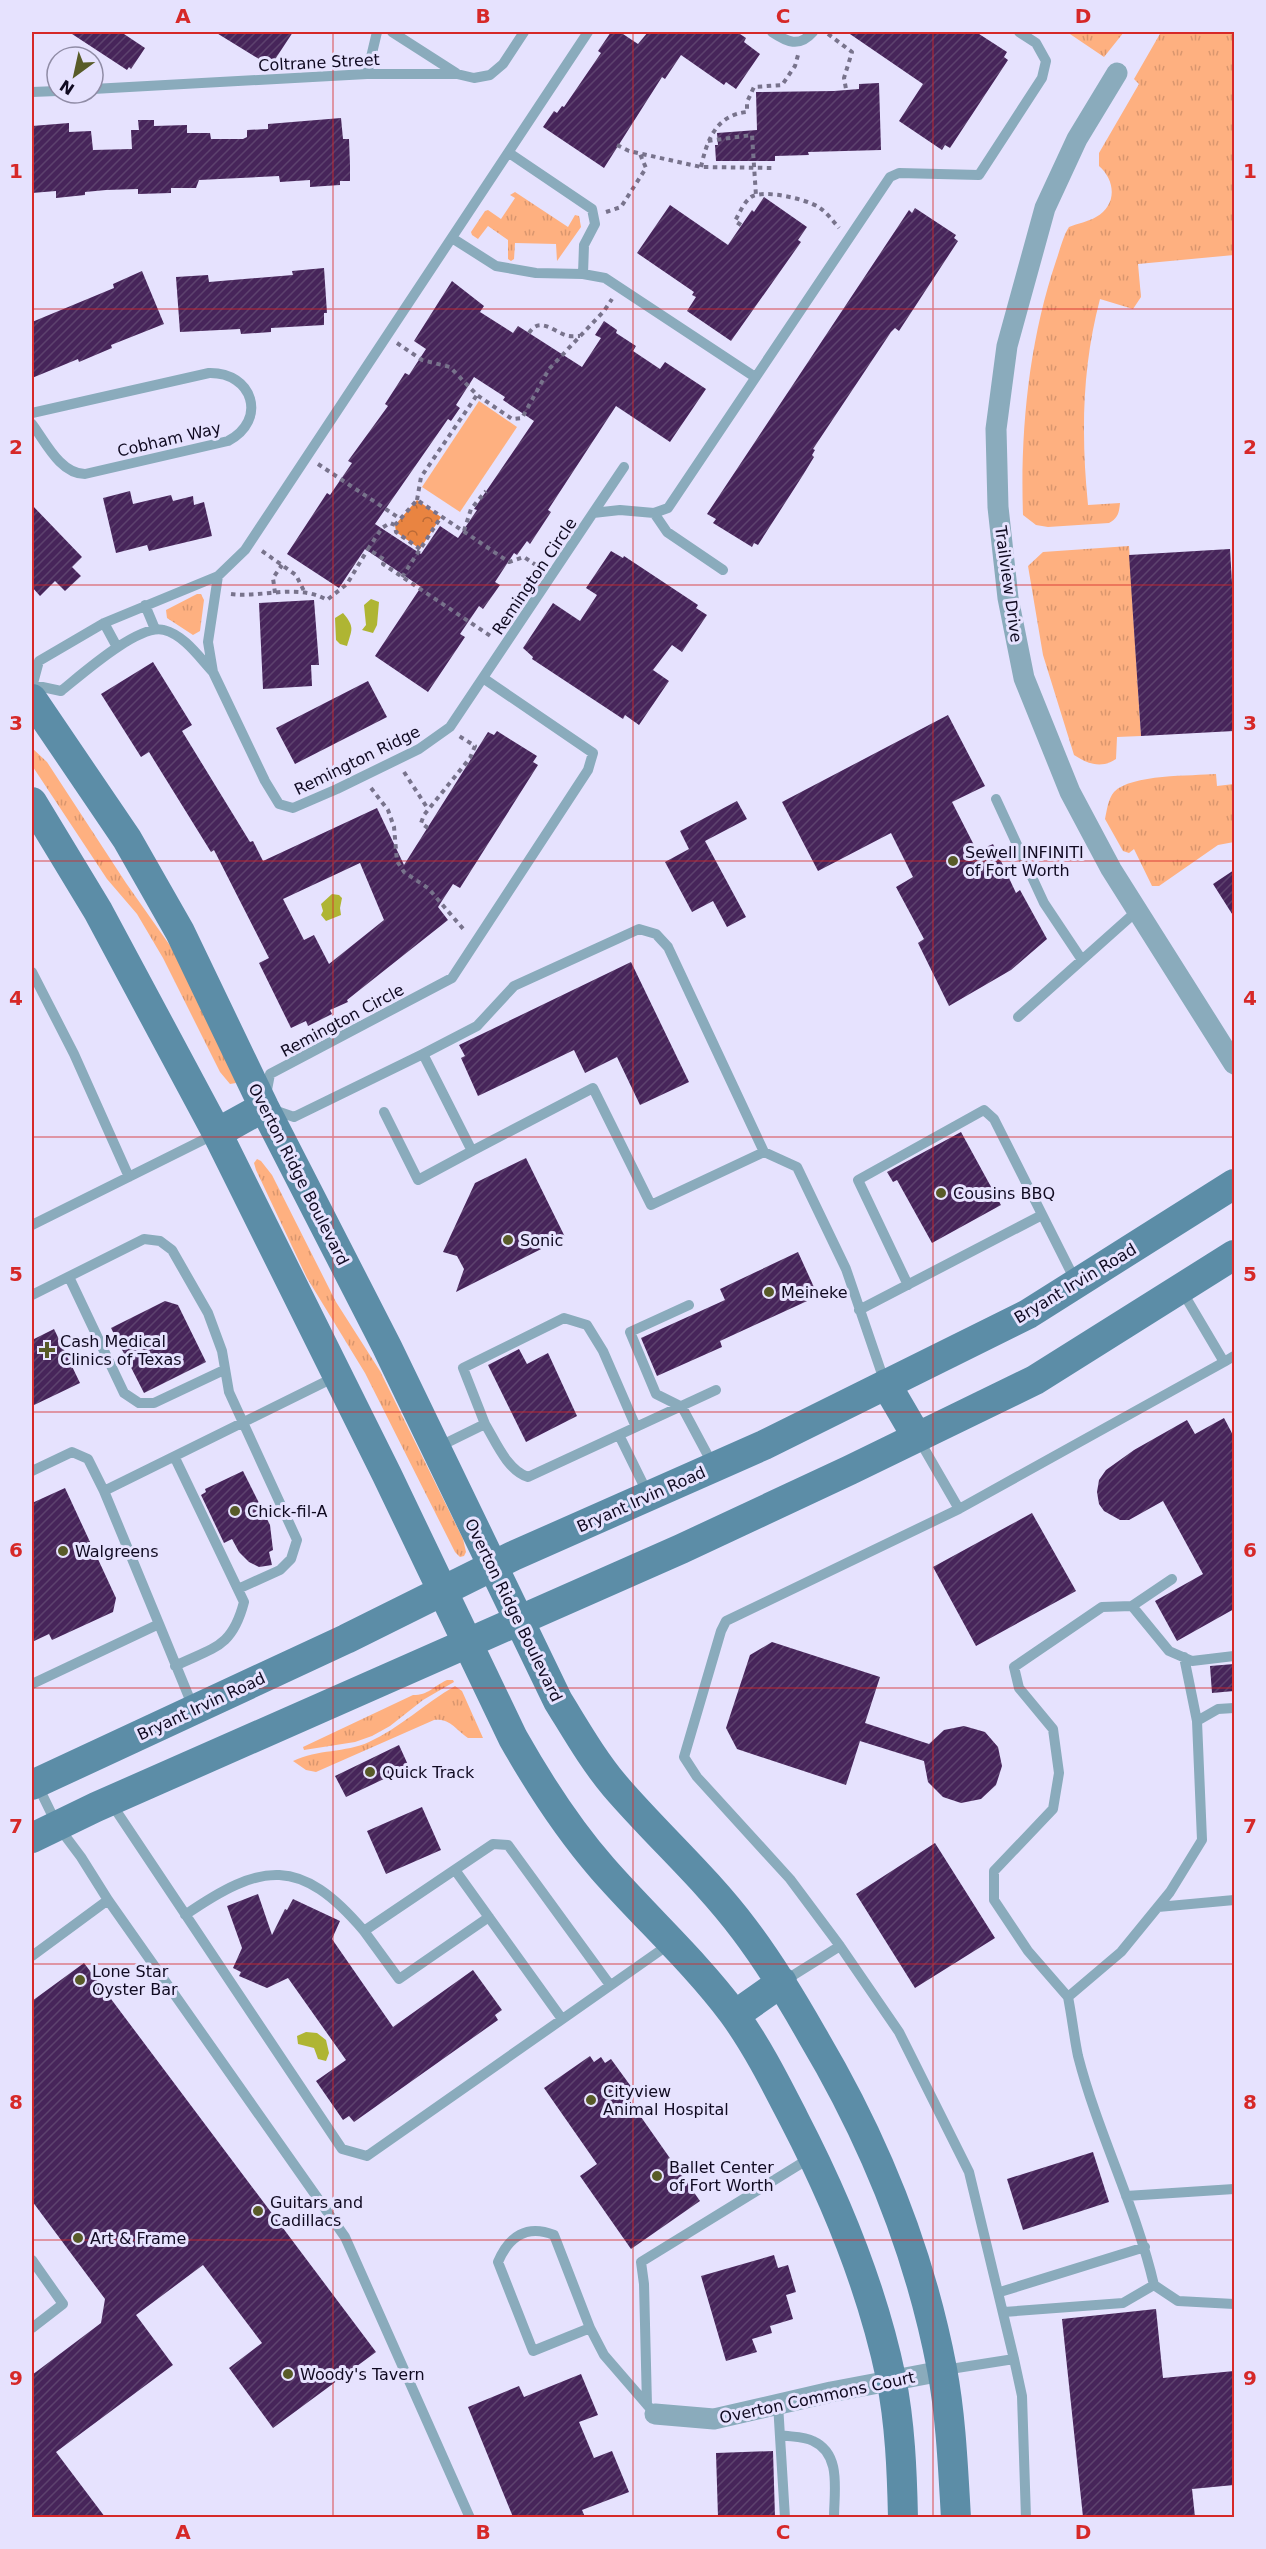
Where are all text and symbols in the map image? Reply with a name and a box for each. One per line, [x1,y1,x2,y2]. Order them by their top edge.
text: A [175,4,191,28]
text: B [475,4,491,28]
text: C [776,4,790,28]
text: D [1075,4,1091,28]
north arrow [45,45,105,105]
street label: Coltrane Street [258,50,380,75]
text: N [56,76,78,99]
text: 1 [9,159,23,183]
text: 1 [1243,159,1257,183]
street label: Cobham Way [115,418,223,461]
text: 2 [9,435,23,459]
text: 2 [1243,435,1257,459]
street label: Remington Circle [488,514,581,638]
street label: Trailview Drive [991,524,1026,643]
text: 3 [9,711,23,735]
text: 3 [1243,711,1257,735]
street label: Remington Ridge [291,722,423,799]
place label: Sewell INFINITI of Fort Worth [965,843,1084,880]
marker: Sewell INFINITI of Fort Worth [946,854,960,868]
street label: Remington Circle [277,980,407,1061]
text: 4 [9,986,23,1010]
text: 4 [1243,986,1257,1010]
street label: Overton Ridge Boulevard [244,1080,353,1268]
place label: Cousins BBQ [953,1184,1055,1203]
marker: Cousins BBQ [934,1186,948,1200]
place label: Sonic [520,1231,563,1250]
marker: Sonic [501,1233,515,1247]
street label: Bryant Irvin Road [1011,1240,1140,1327]
text: 5 [9,1262,23,1286]
text: 5 [1243,1262,1257,1286]
place label: Meineke [781,1283,848,1302]
marker: Meineke [762,1285,776,1299]
place label: Cash Medical Clinics of Texas [60,1332,182,1369]
marker: Cash Medical Clinics of Texas [38,1341,56,1359]
street label: Bryant Irvin Road [574,1463,709,1536]
place label: Chick-fil-A [247,1502,328,1521]
marker: Chick-fil-A [228,1504,242,1518]
street label: Overton Ridge Boulevard [461,1516,566,1705]
text: 6 [9,1538,23,1562]
text: 6 [1243,1538,1257,1562]
place label: Walgreens [75,1542,159,1561]
marker: Walgreens [56,1544,70,1558]
street label: Bryant Irvin Road [134,1668,268,1744]
place label: Quick Track [382,1763,475,1782]
marker: Quick Track [363,1765,377,1779]
text: 7 [9,1814,23,1838]
text: 7 [1243,1814,1257,1838]
place label: Lone Star Oyster Bar [92,1962,178,1999]
marker: Lone Star Oyster Bar [73,1973,87,1987]
place label: Cityview Animal Hospital [603,2082,729,2119]
text: 8 [9,2090,23,2114]
text: 8 [1243,2090,1257,2114]
marker: Cityview Animal Hospital [584,2093,598,2107]
place label: Ballet Center of Fort Worth [669,2158,774,2195]
marker: Ballet Center of Fort Worth [650,2169,664,2183]
place label: Guitars and Cadillacs [270,2193,363,2230]
marker: Guitars and Cadillacs [251,2204,265,2218]
place label: Art & Frame [90,2229,186,2248]
marker: Art & Frame [71,2231,85,2245]
place label: Woody's Tavern [300,2365,425,2384]
text: 9 [9,2366,23,2390]
text: 9 [1243,2366,1257,2390]
marker: Woody's Tavern [281,2367,295,2381]
street label: Overton Commons Court [718,2367,917,2427]
text: A [175,2520,191,2544]
text: B [475,2520,491,2544]
text: C [776,2520,790,2544]
text: D [1075,2520,1091,2544]

